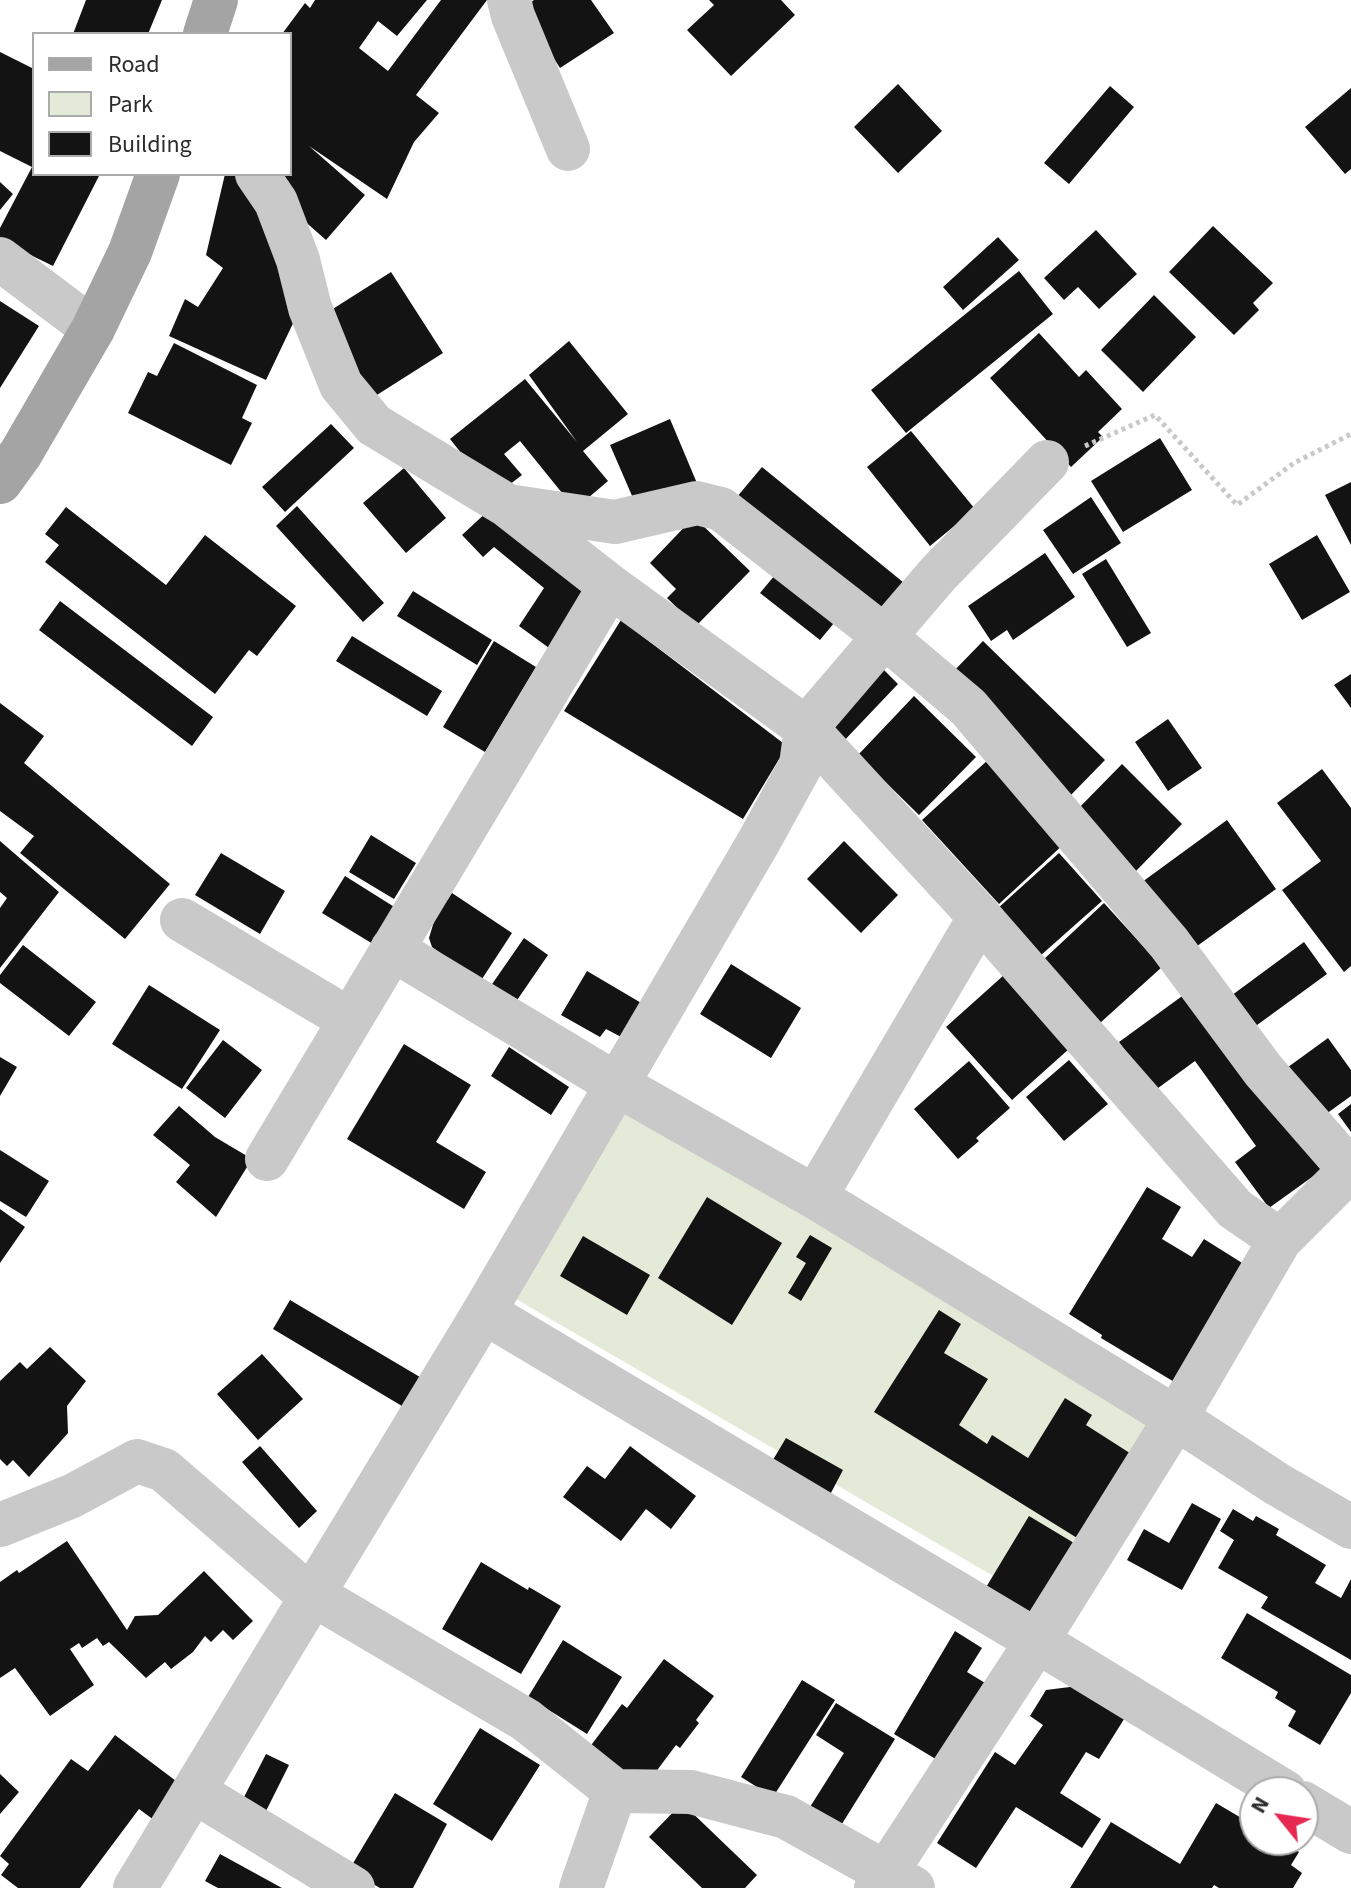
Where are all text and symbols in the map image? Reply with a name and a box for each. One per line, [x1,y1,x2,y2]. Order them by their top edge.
legend [32,32,292,176]
text: Road [108,47,160,82]
text: Park [108,87,153,122]
text: Building [108,127,192,162]
north arrow [1239,1776,1319,1856]
text: N [1242,1791,1277,1819]

